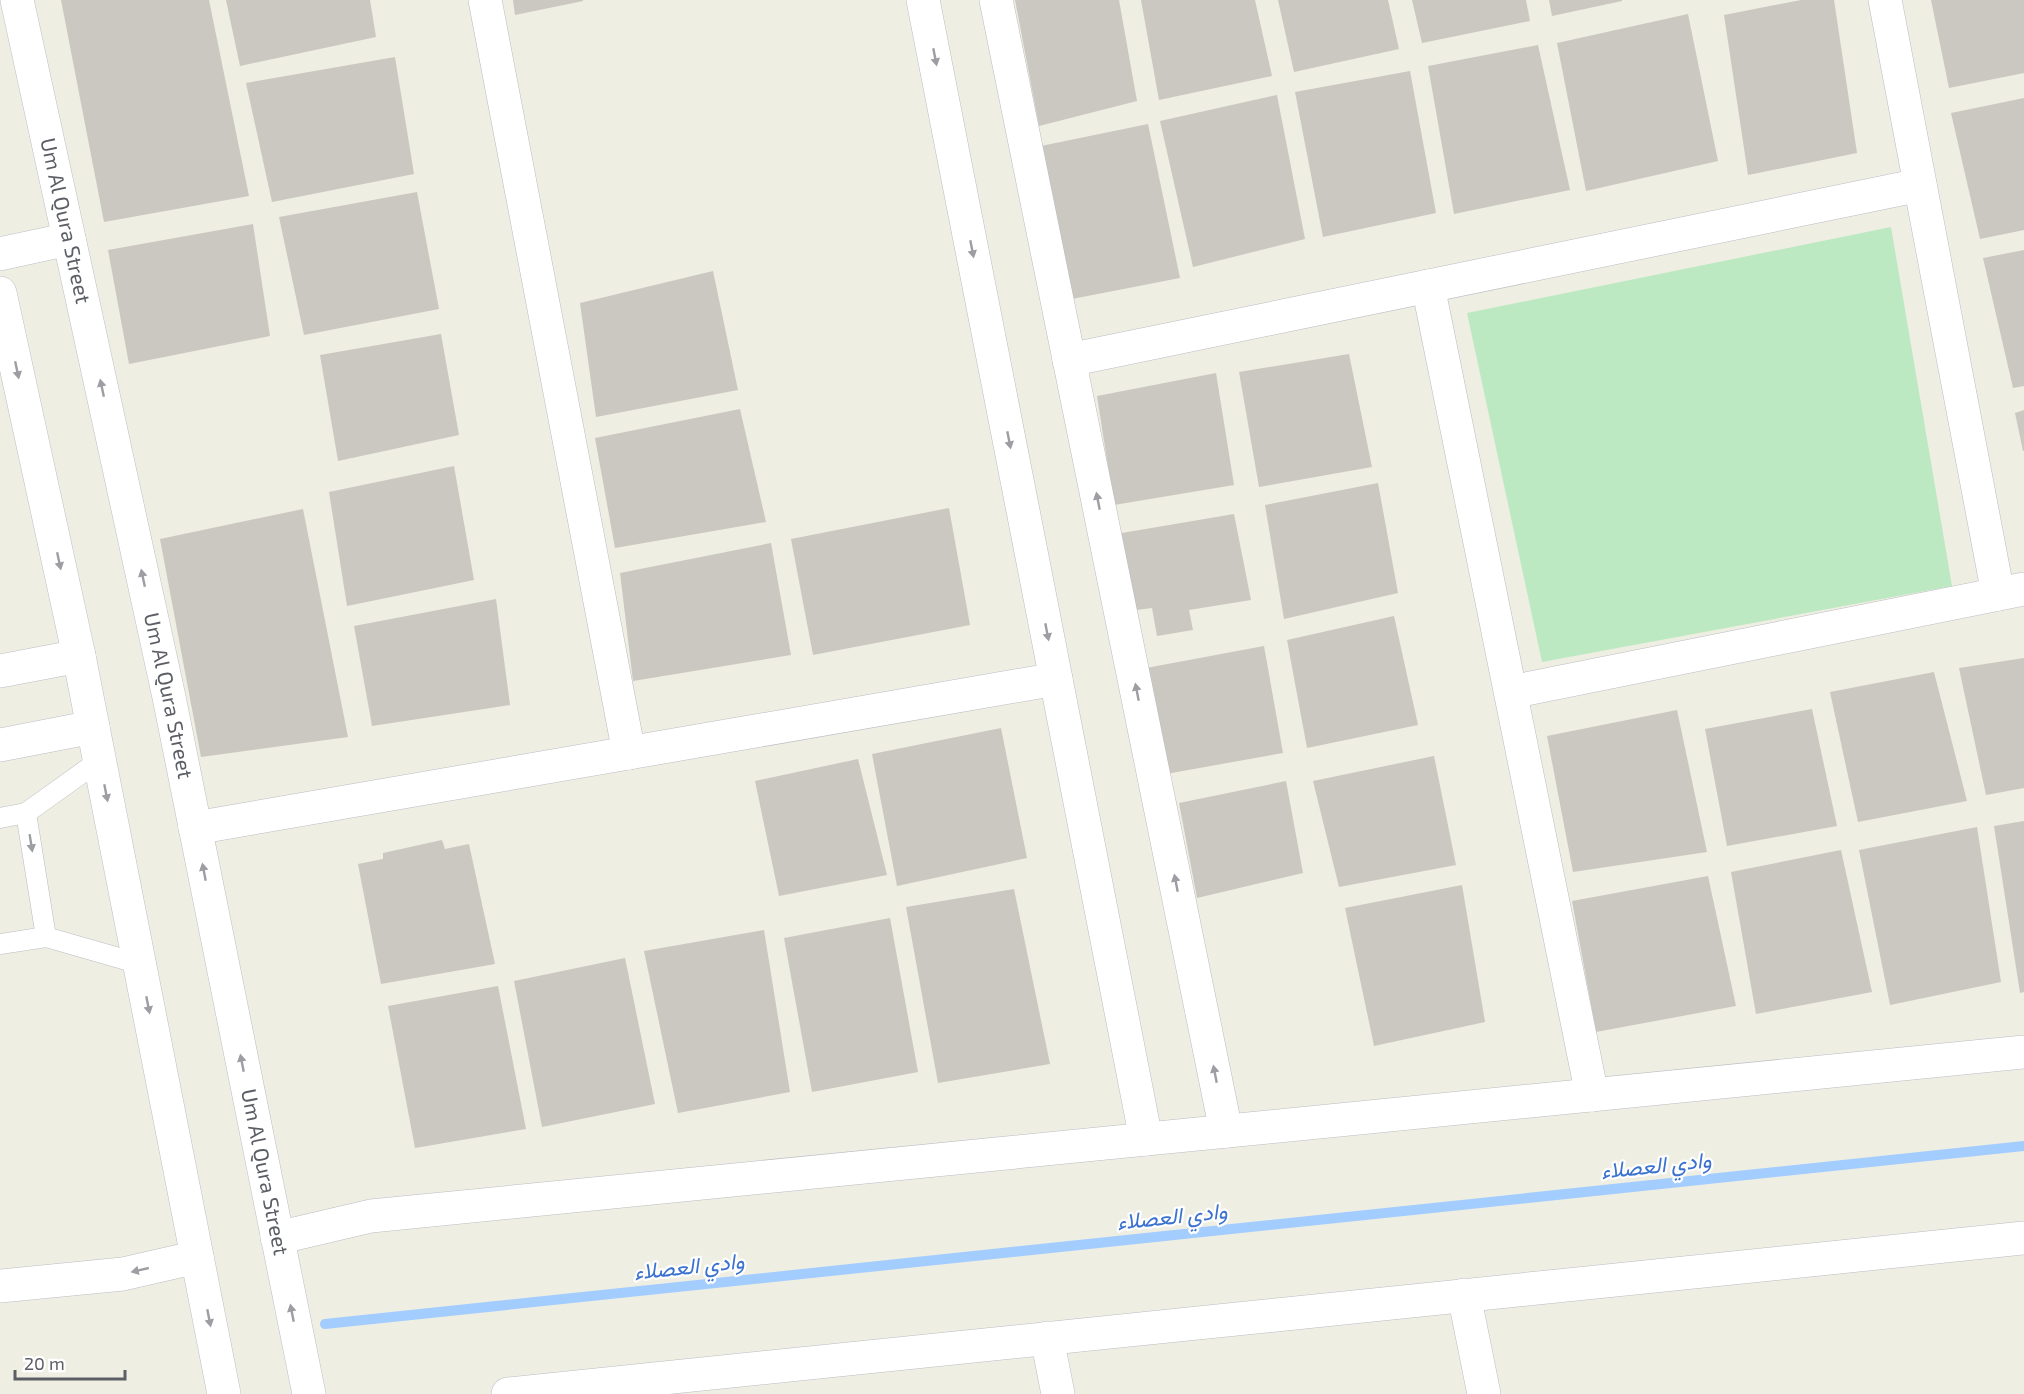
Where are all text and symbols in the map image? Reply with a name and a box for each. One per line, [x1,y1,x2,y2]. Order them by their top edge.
one-way arrow [931,48,940,67]
street label: Um Al Qura Street [36,135,97,306]
one-way arrow [968,240,977,259]
one-way arrow [13,361,22,380]
one-way arrow [97,378,106,397]
one-way arrow [1005,431,1014,450]
one-way arrow [1093,491,1102,510]
one-way arrow [54,552,64,570]
one-way arrow [138,569,148,587]
street label: Um Al Qura Street [140,610,199,781]
one-way arrow [1043,622,1052,641]
one-way arrow [1132,682,1141,701]
one-way arrow [102,784,111,803]
one-way arrow [27,834,36,853]
one-way arrow [199,862,208,881]
one-way arrow [1171,873,1180,892]
one-way arrow [144,996,153,1015]
one-way arrow [237,1053,246,1072]
one-way arrow [1210,1064,1219,1083]
street label: Um Al Qura Street [237,1086,295,1257]
water label: وادي العصلاء [1599,1145,1713,1189]
water label: وادي العصلاء [1115,1196,1229,1240]
water label: وادي العصلاء [632,1246,746,1290]
one-way arrow [131,1265,149,1275]
one-way arrow [287,1303,296,1322]
one-way arrow [205,1309,214,1328]
scale bar [15,1343,124,1381]
text: 20 m [24,1352,65,1374]

